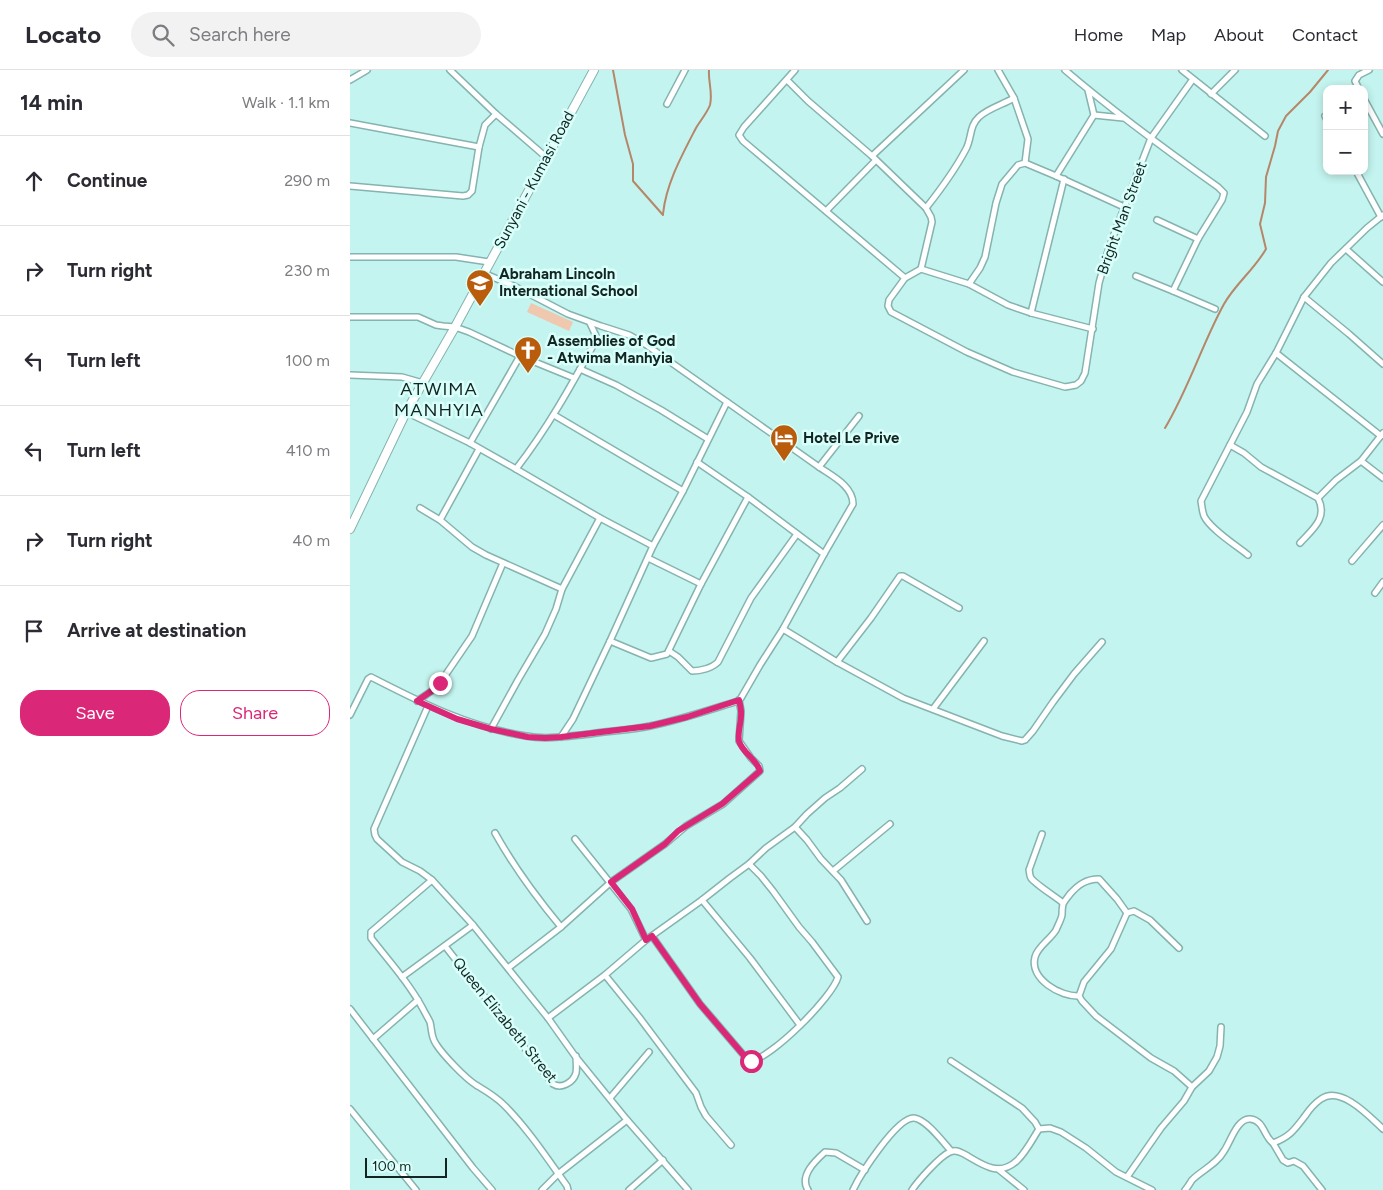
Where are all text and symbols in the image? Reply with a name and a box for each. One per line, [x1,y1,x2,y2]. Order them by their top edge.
search box [131,12,481,57]
text: Locato [25,20,101,49]
icon: search [149,21,177,49]
text: Search here [189,23,291,46]
text: Home [1074,24,1123,46]
text: Map [1151,24,1186,46]
text: About [1214,24,1264,46]
text: Contact [1292,24,1358,46]
map controls [1323,85,1368,175]
button: + [1323,85,1368,130]
text: 14 min [20,90,83,115]
text: Walk · 1.1 km [242,93,330,112]
street label: Sunyani - Kumasi Road [490,108,578,252]
button: − [1323,130,1368,175]
street label: Bright Man Street [1093,159,1151,277]
icon: ahead [20,167,48,195]
text: Continue [67,169,147,192]
text: 290 m [284,171,330,190]
icon: right [20,257,48,285]
text: Turn right [67,259,153,282]
text: 230 m [285,261,330,280]
place label: Abraham Lincoln International School [499,265,638,300]
school or university icon: Abraham Lincoln International School [465,268,495,307]
place label: Assemblies of God - Atwima Manhyia [547,332,676,367]
church icon: Assemblies of God - Atwima Manhyia [513,335,543,374]
icon: left [20,347,48,375]
text: Turn left [67,349,141,372]
text: 100 m [285,351,330,370]
district label: ATWIMA MANHYIA [394,378,484,421]
hotel icon: Hotel Le Prive [769,423,799,462]
place label: Hotel Le Prive [803,429,900,447]
icon: left [20,437,48,465]
text: Turn left [67,439,141,462]
text: 410 m [286,441,330,460]
icon: right [20,527,48,555]
text: Turn right [67,529,153,552]
text: 40 m [292,531,330,550]
icon: arrive [20,617,48,645]
text: Arrive at destination [67,619,246,642]
route end [429,672,452,695]
button: Save [20,690,170,736]
button: Share [180,690,330,736]
street label: Queen Elizabeth Street [449,954,561,1087]
route start [740,1050,763,1073]
scale bar [365,1155,448,1178]
text: 100 m [372,1158,411,1175]

